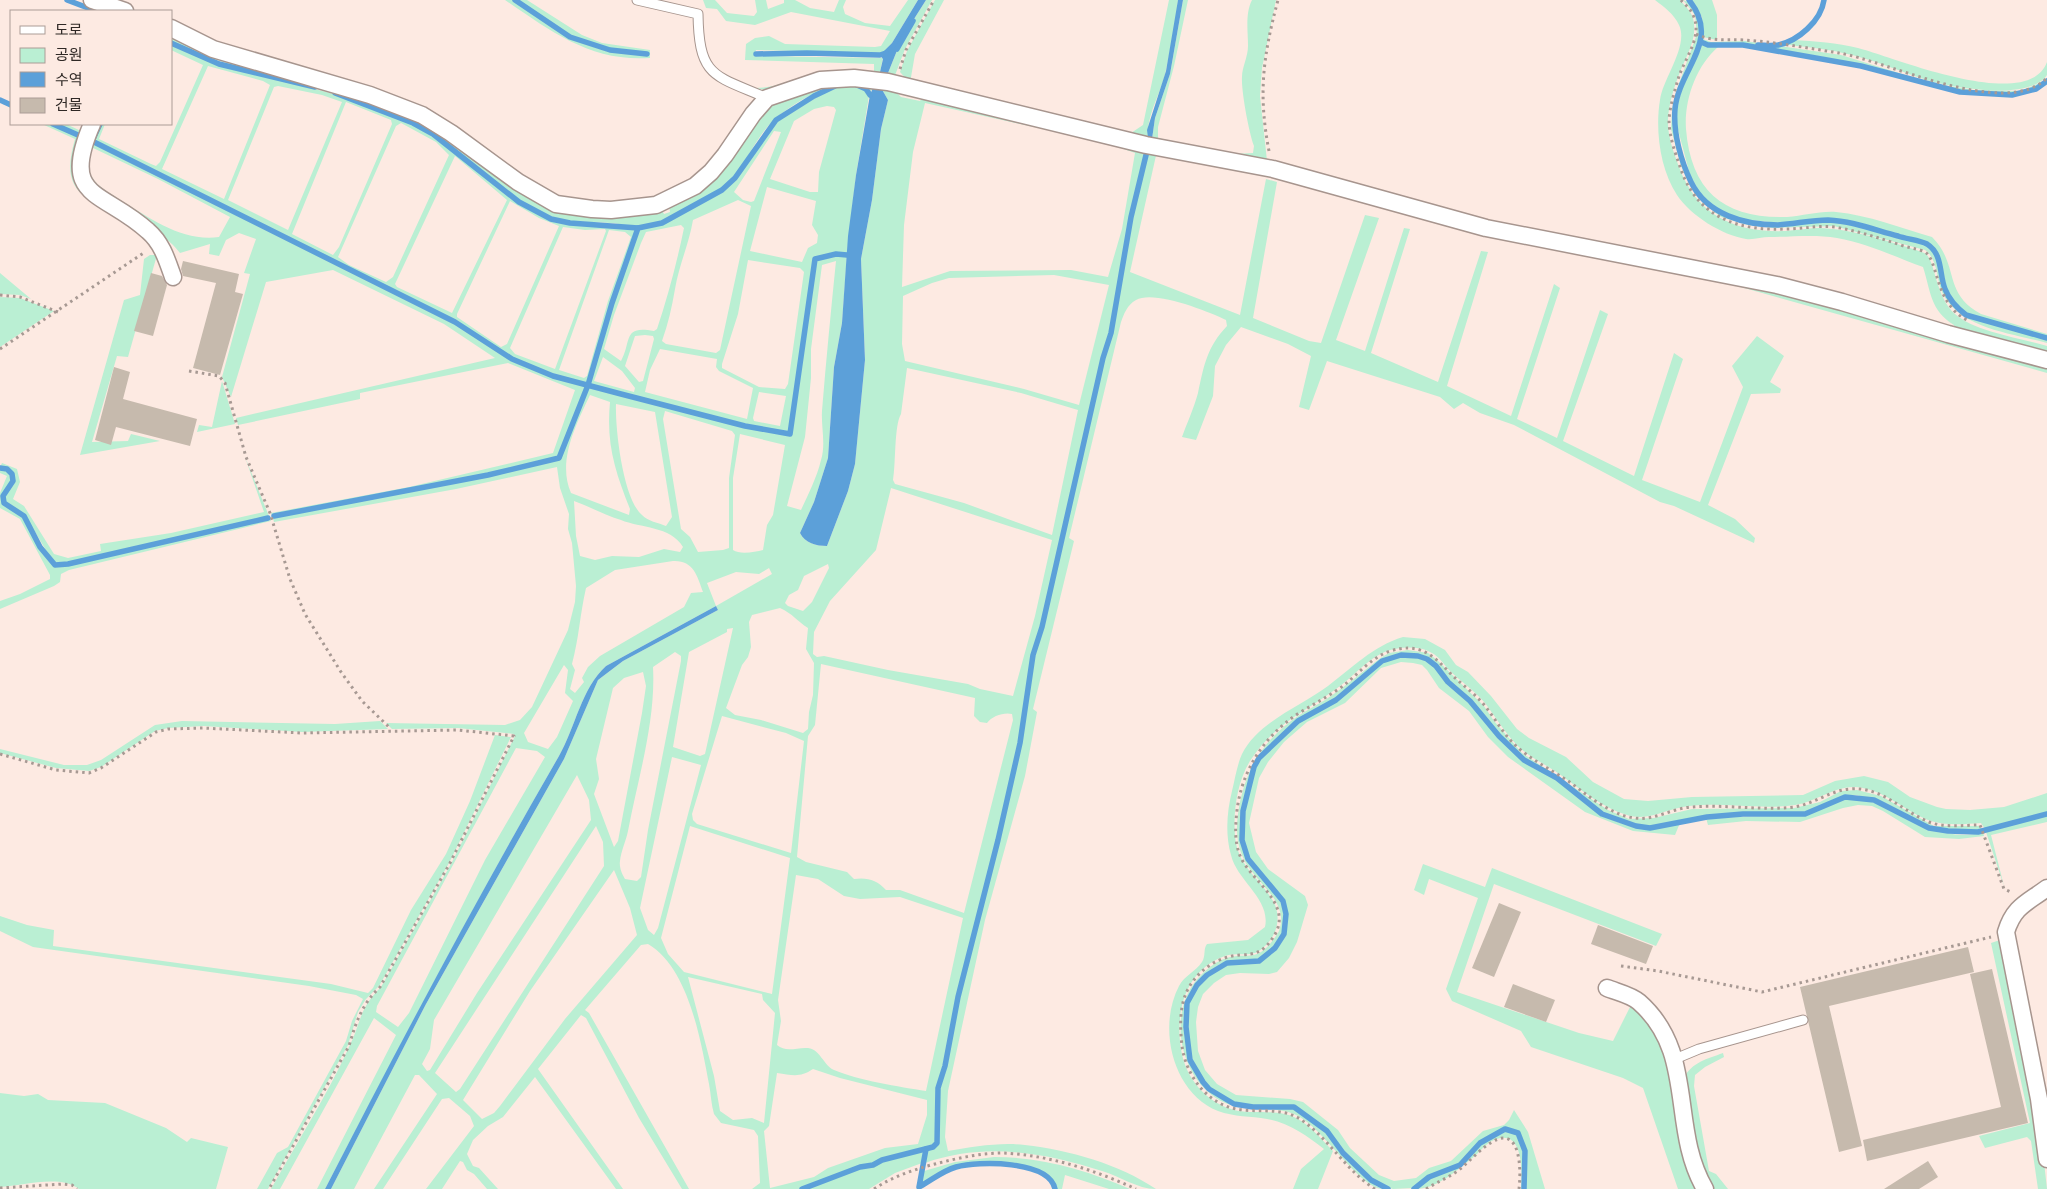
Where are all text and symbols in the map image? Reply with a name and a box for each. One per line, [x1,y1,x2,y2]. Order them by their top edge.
legend [10,10,172,125]
text: 도로 [55,22,83,41]
text: 공원 [55,47,83,66]
text: 수역 [55,72,83,91]
text: 건물 [55,97,83,116]

